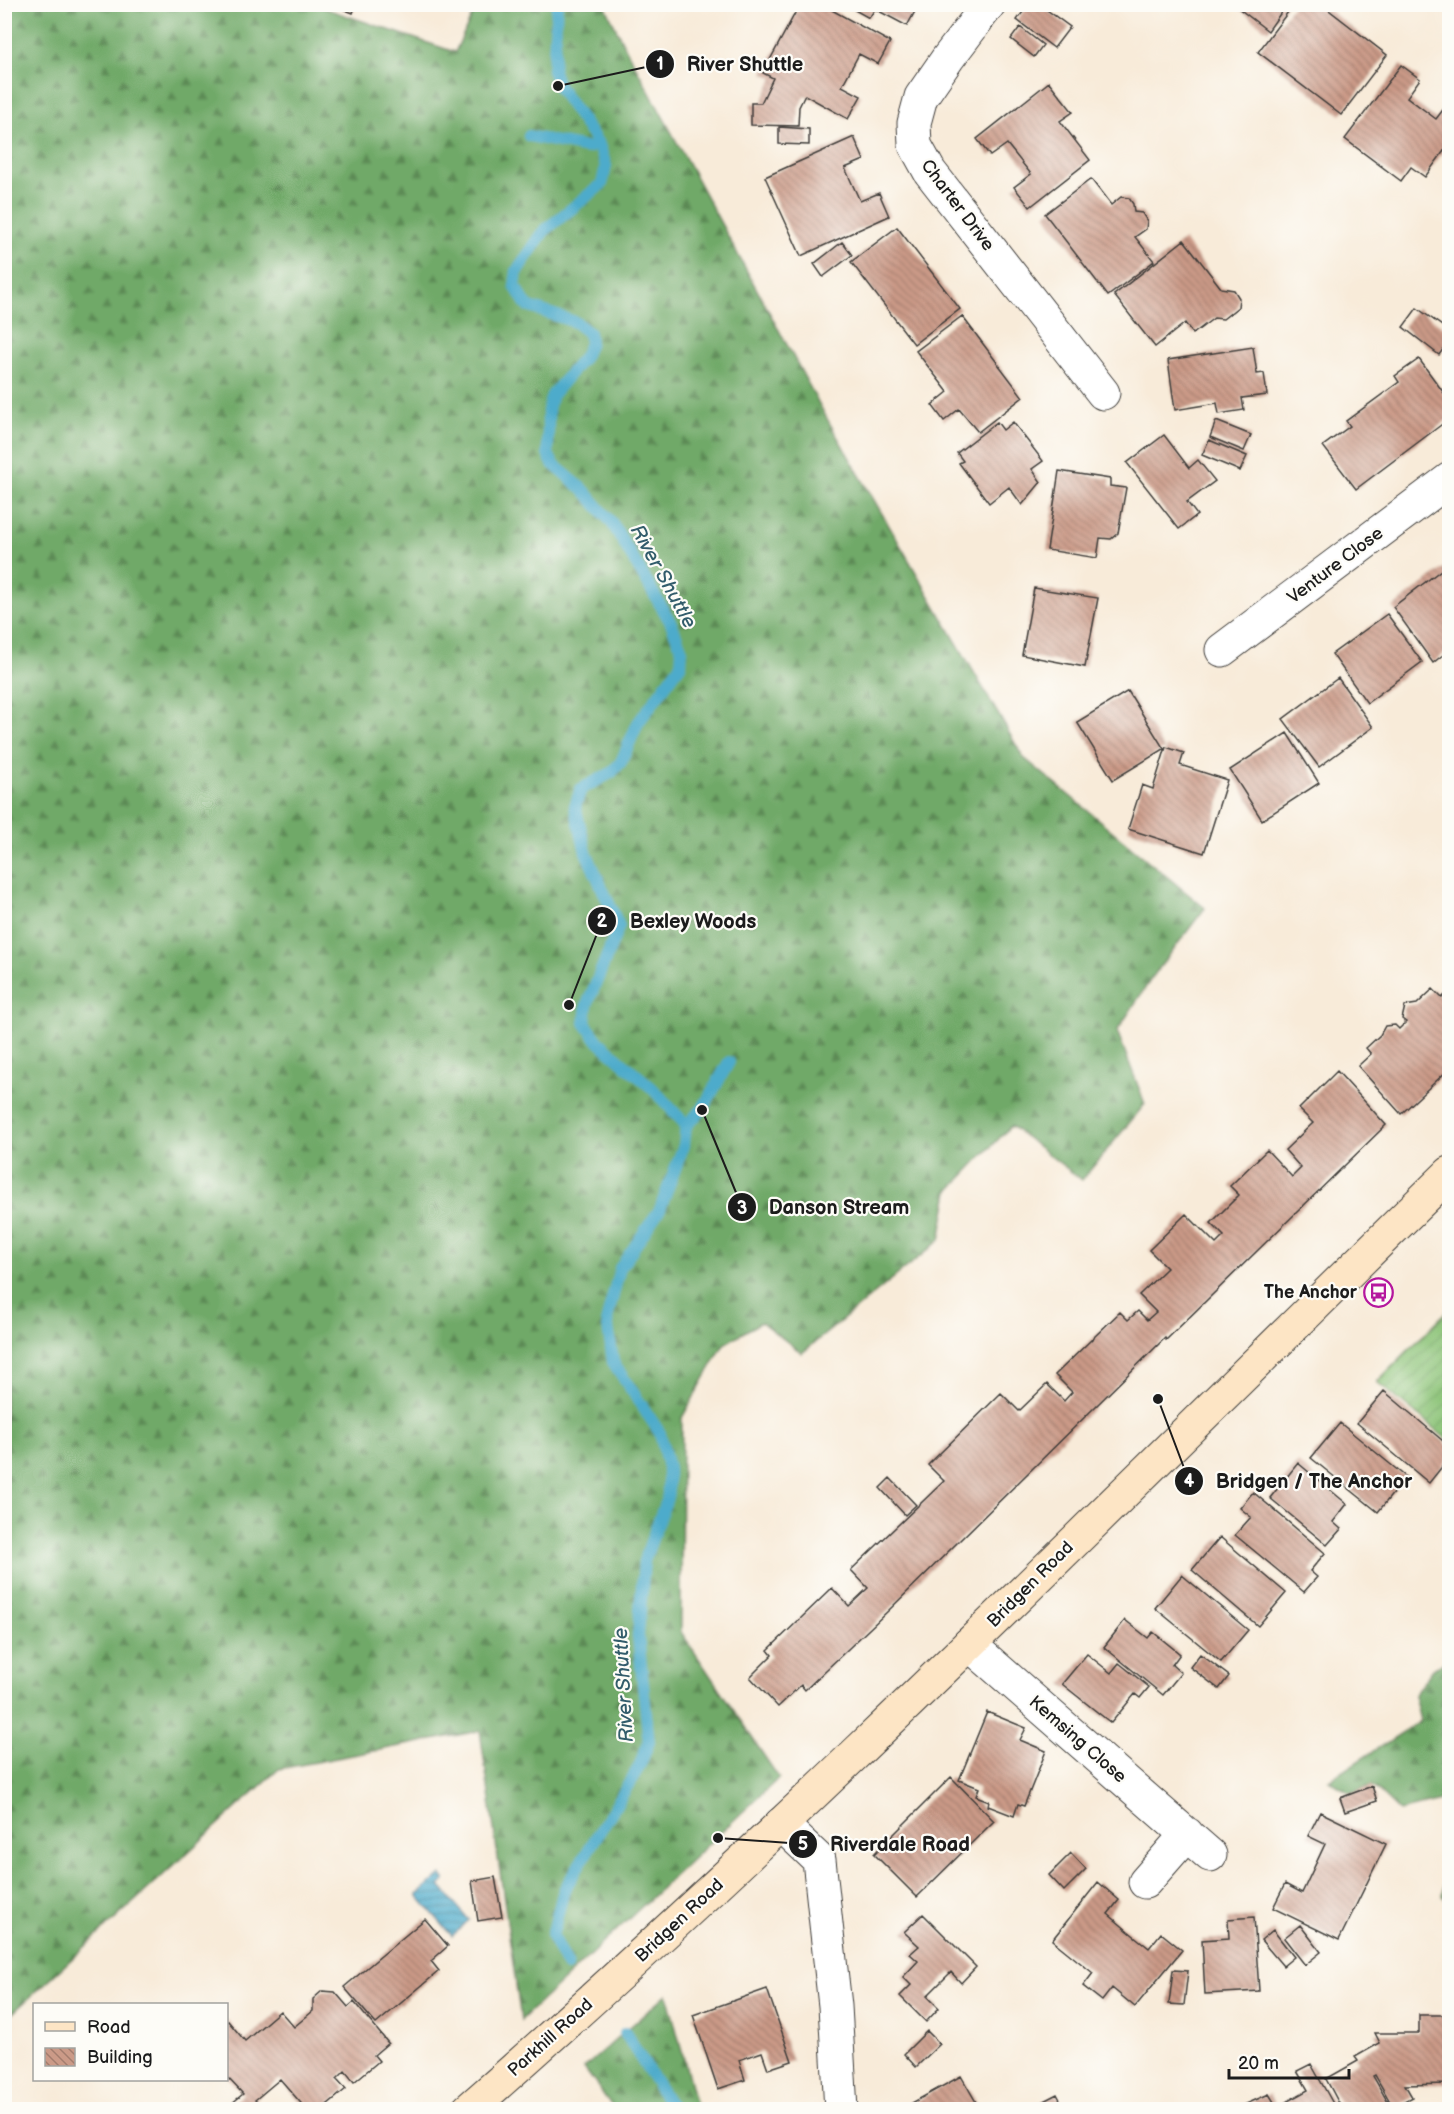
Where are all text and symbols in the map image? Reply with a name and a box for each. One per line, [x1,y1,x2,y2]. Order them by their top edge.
callout: River Shuttle [645,45,816,83]
text: River Shuttle [687,53,803,77]
text: 1 [656,54,664,75]
street label: Charter Drive [916,155,999,255]
water label: River Shuttle [625,520,702,633]
street label: Venture Close [1283,522,1387,608]
callout: Bexley Woods [587,902,769,940]
text: Bexley Woods [630,910,756,934]
text: 2 [597,911,608,932]
callout: Danson Stream [727,1188,922,1226]
text: Danson Stream [769,1196,909,1220]
text: 3 [737,1198,747,1219]
bus stop icon: The Anchor [1362,1276,1394,1308]
place label: The Anchor [1264,1282,1358,1303]
callout: Bridgen / The Anchor [1174,1462,1424,1500]
text: Bridgen / The Anchor [1216,1470,1413,1494]
text: 4 [1184,1471,1195,1492]
street label: Bridgen Road [983,1537,1078,1632]
water label: River Shuttle [609,1627,639,1743]
street label: Kemsing Close [1025,1691,1131,1788]
callout: Riverdale Road [788,1825,982,1863]
text: Riverdale Road [830,1833,970,1857]
text: 5 [798,1834,808,1855]
street label: Bridgen Road [631,1874,728,1967]
street label: Parkhill Road [504,1994,597,2081]
legend [33,2003,228,2081]
text: Road [87,2017,131,2038]
scale bar [1229,2042,1349,2080]
text: Building [87,2047,153,2068]
text: 20 m [1238,2053,1279,2074]

